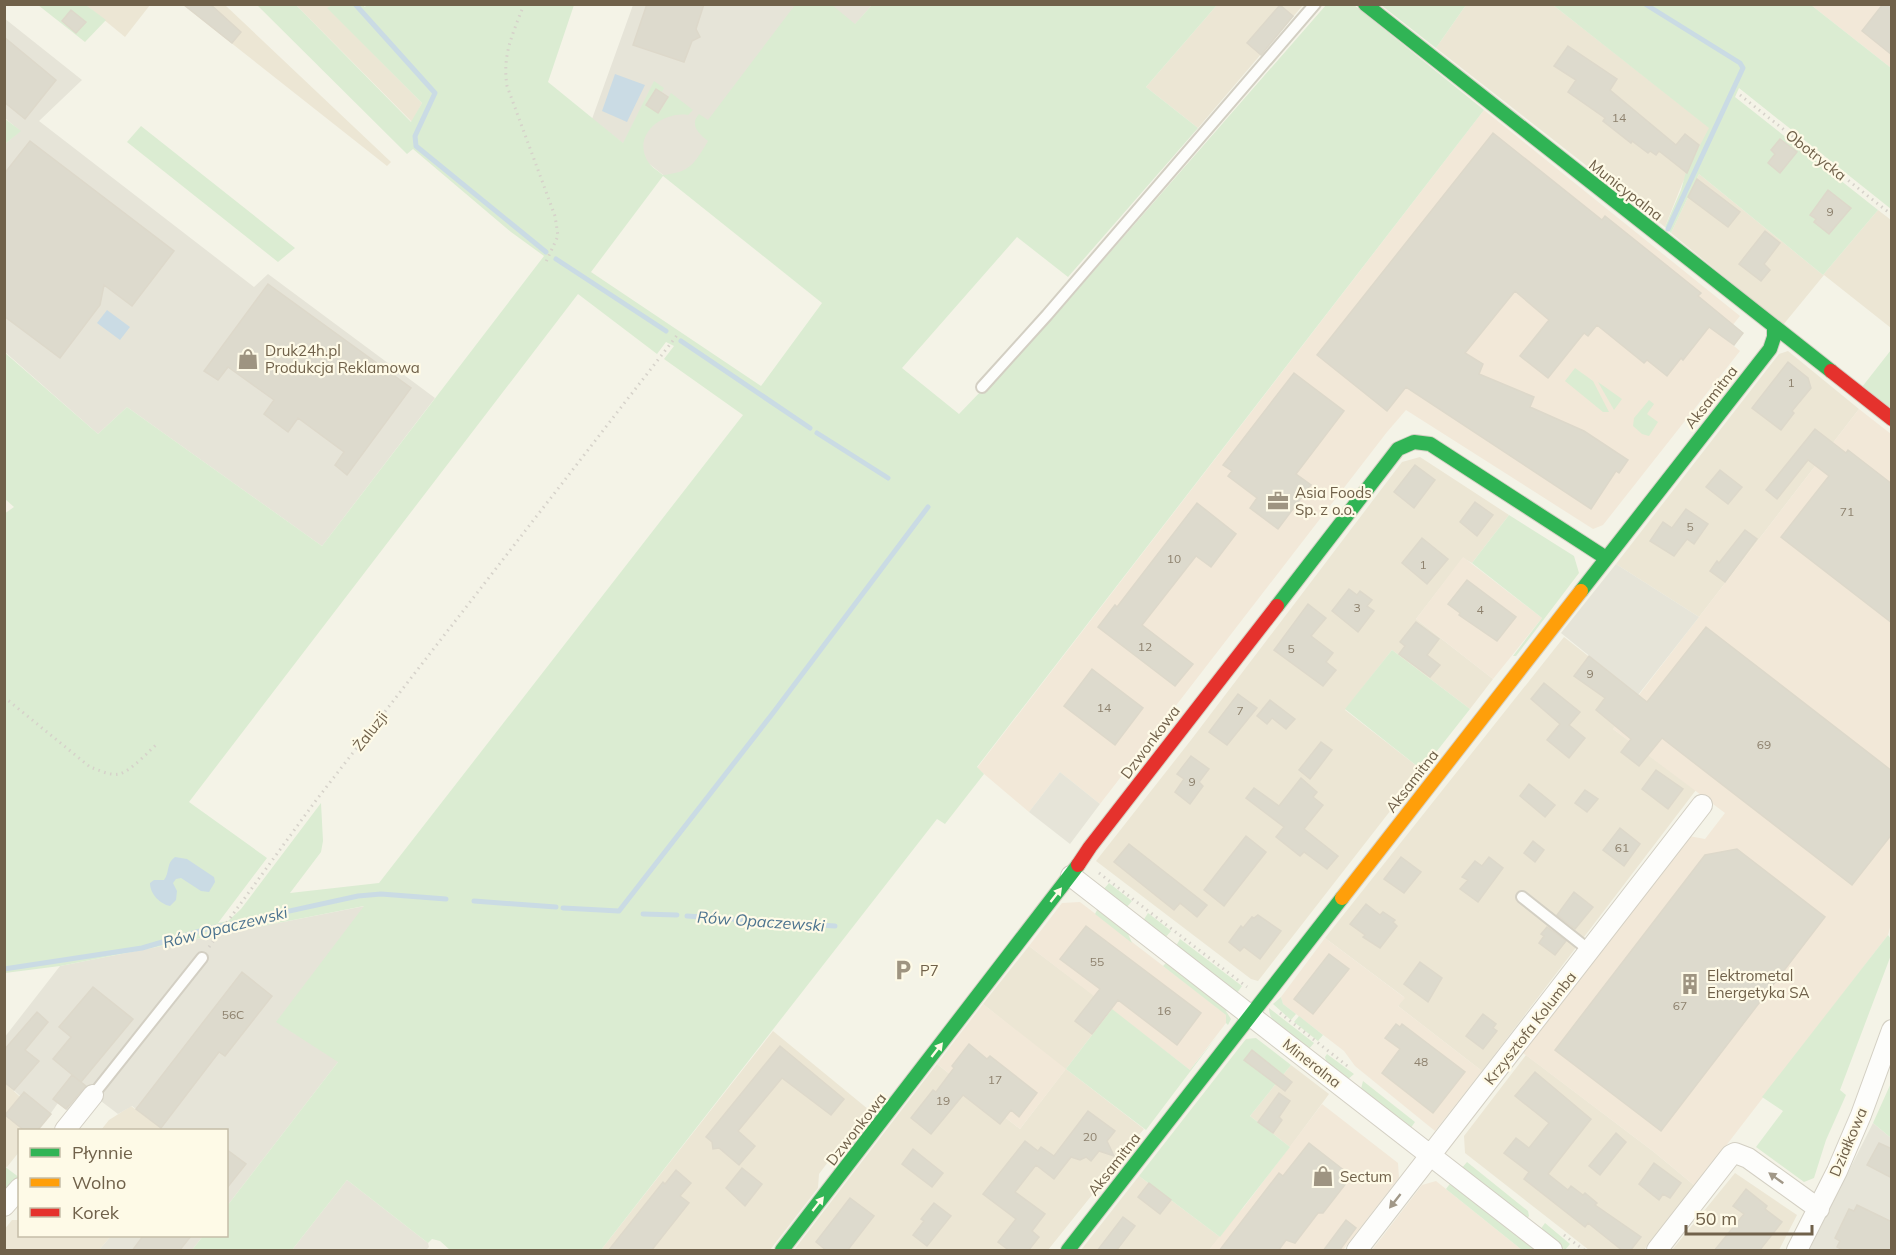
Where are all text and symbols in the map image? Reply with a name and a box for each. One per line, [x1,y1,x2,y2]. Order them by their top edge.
house number: 14 [1612,110,1626,125]
street label: Obotrycka [1782,125,1850,185]
street label: Municypalna [1585,155,1667,225]
house number: 9 [1826,204,1834,219]
place label: Druk24h.pl Produkcja Reklamowa [265,341,420,377]
shop icon: Druk24h.pl Produkcja Reklamowa [236,347,260,371]
street label: Aksamitna [1680,362,1742,432]
house number: 1 [1787,375,1795,390]
place label: Asia Foods Sp. z o.o. [1295,483,1372,519]
office icon: Asia Foods Sp. z o.o. [1266,489,1290,513]
house number: 71 [1840,504,1854,519]
house number: 5 [1686,519,1694,534]
house number: 10 [1167,551,1181,566]
house number: 1 [1419,557,1427,572]
house number: 3 [1353,600,1361,615]
house number: 4 [1476,602,1484,617]
house number: 12 [1138,639,1152,654]
house number: 5 [1287,641,1295,656]
house number: 9 [1586,666,1594,681]
house number: 14 [1097,700,1111,715]
street label: Dzwonkowa [1116,702,1184,782]
house number: 7 [1236,703,1244,718]
street label: Żaluzji [349,707,391,755]
house number: 69 [1757,737,1771,752]
street label: Aksamitna [1381,746,1443,816]
house number: 9 [1188,774,1196,789]
house number: 61 [1615,840,1629,855]
one-way arrow [1050,888,1062,903]
water label: Rów Opaczewski [161,902,290,952]
water label: Rów Opaczewski [696,907,826,935]
house number: 55 [1090,954,1104,969]
parking icon: P7 [891,958,915,982]
place label: P7 [920,961,939,980]
place label: Elektrometal Energetyka SA [1707,966,1810,1002]
street label: Krzysztofa Kolumba [1480,968,1580,1088]
building icon: Elektrometal Energetyka SA [1678,972,1702,996]
house number: 67 [1673,998,1687,1013]
house number: 16 [1157,1003,1171,1018]
house number: 56C [222,1007,244,1022]
street label: Mineralna [1279,1034,1345,1092]
one-way arrow [931,1042,943,1057]
house number: 48 [1414,1054,1428,1069]
house number: 17 [988,1072,1002,1087]
street label: Dzwonkowa [822,1089,890,1169]
house number: 19 [936,1093,950,1108]
street label: Działkowa [1825,1105,1871,1179]
legend [18,1129,228,1237]
house number: 20 [1083,1129,1097,1144]
street label: Aksamitna [1083,1129,1145,1199]
text: Płynnie [72,1141,133,1164]
shop icon: Sectum [1311,1164,1335,1188]
place label: Sectum [1340,1167,1392,1186]
text: Wolno [72,1171,126,1194]
one-way arrow [1768,1172,1784,1184]
one-way arrow [1389,1194,1401,1209]
one-way arrow [812,1196,825,1212]
scale bar [1686,1198,1812,1236]
text: Korek [72,1201,120,1224]
text: 50 m [1695,1207,1737,1230]

